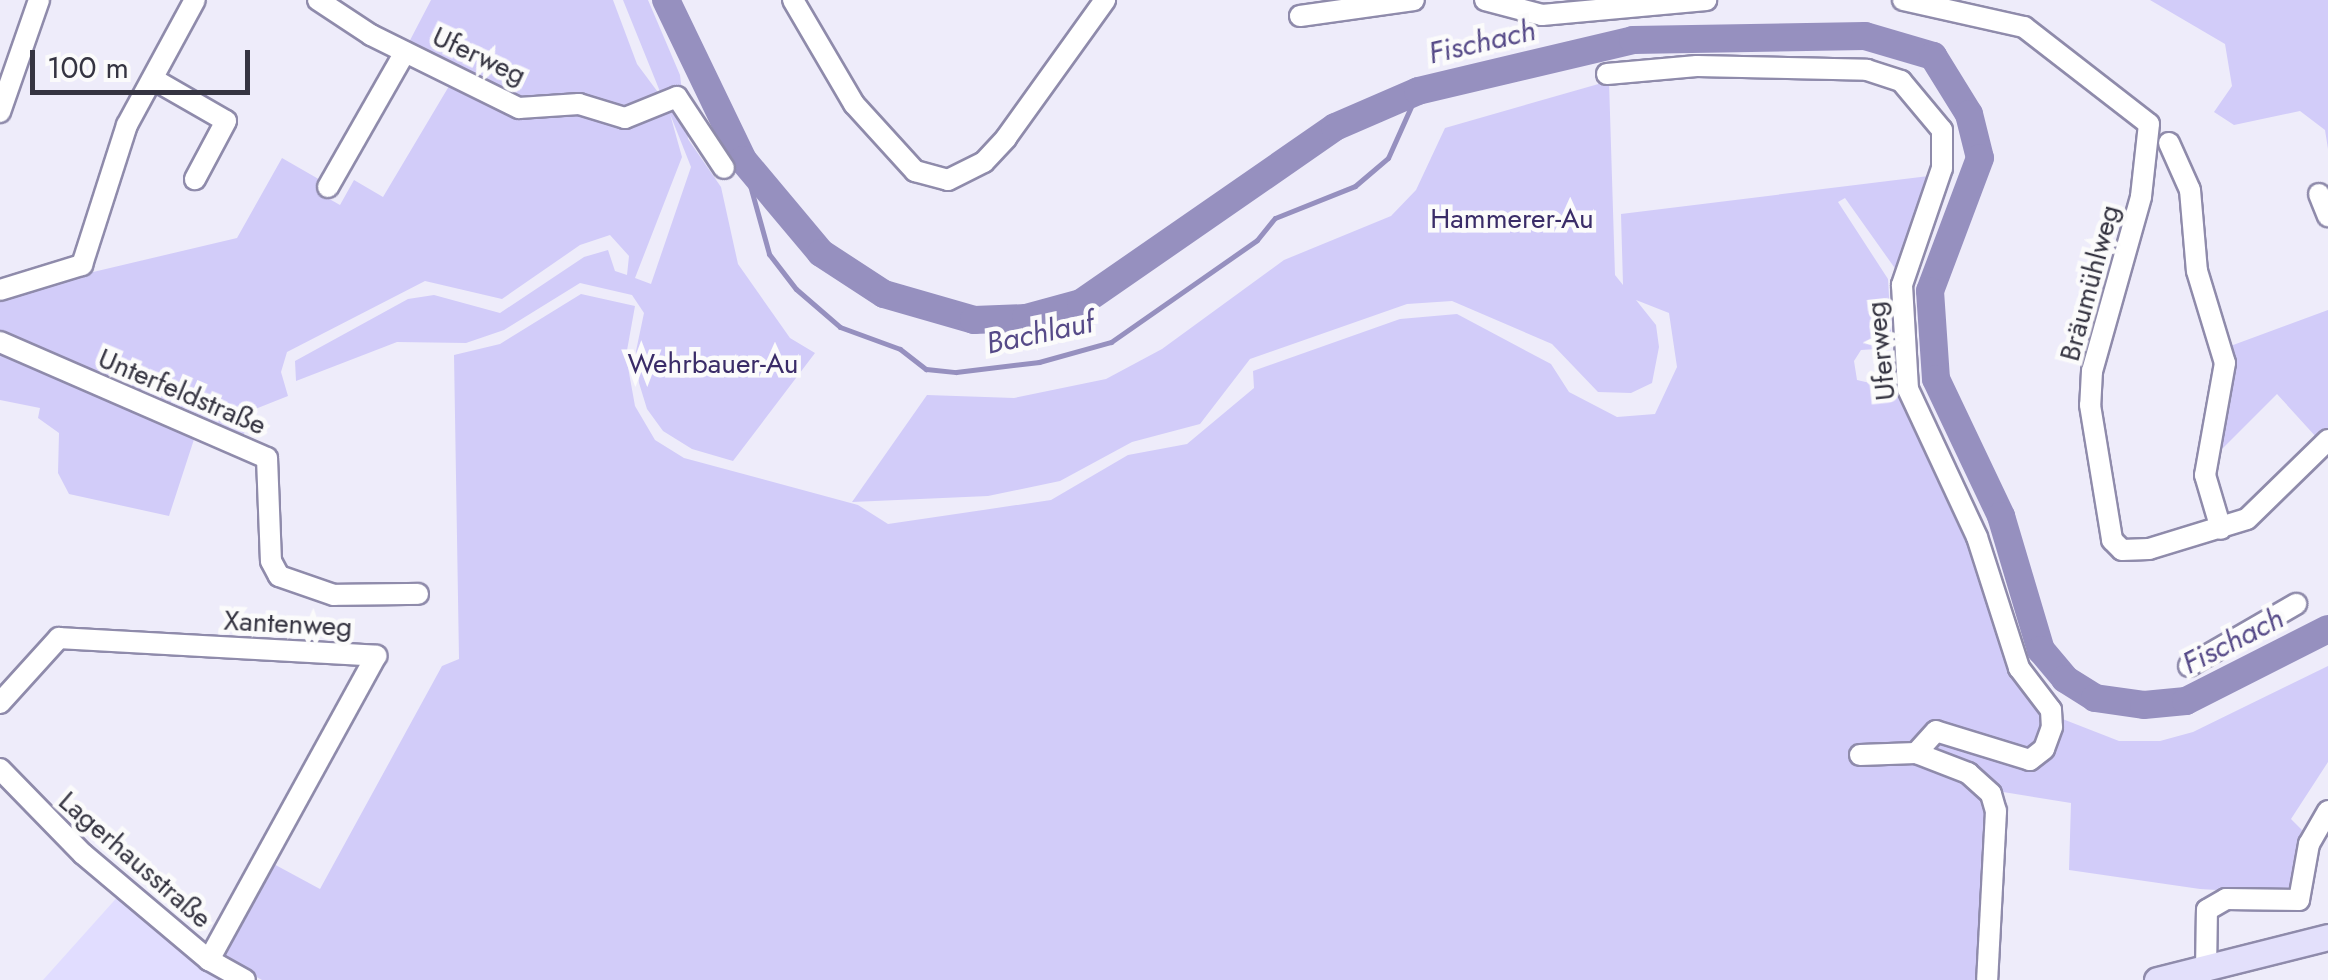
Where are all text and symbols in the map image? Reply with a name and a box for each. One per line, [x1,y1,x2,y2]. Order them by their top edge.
water label: Fischach [1425,12,1539,72]
street label: Uferweg [427,20,531,92]
scale bar [35,30,255,92]
text: 100 m [47,46,129,89]
street label: Bräumühlweg [2053,201,2127,365]
park label: Hammerer-Au [1430,202,1594,236]
street label: Uferweg [1859,300,1903,402]
water label: Bachlauf [983,304,1097,362]
street label: Unterfeldstraße [93,342,271,442]
park label: Wehrbauer-Au [628,347,798,381]
water label: Fischach [2176,600,2290,682]
street label: Xantenweg [223,604,353,644]
street label: Lagerhausstraße [52,784,218,936]

